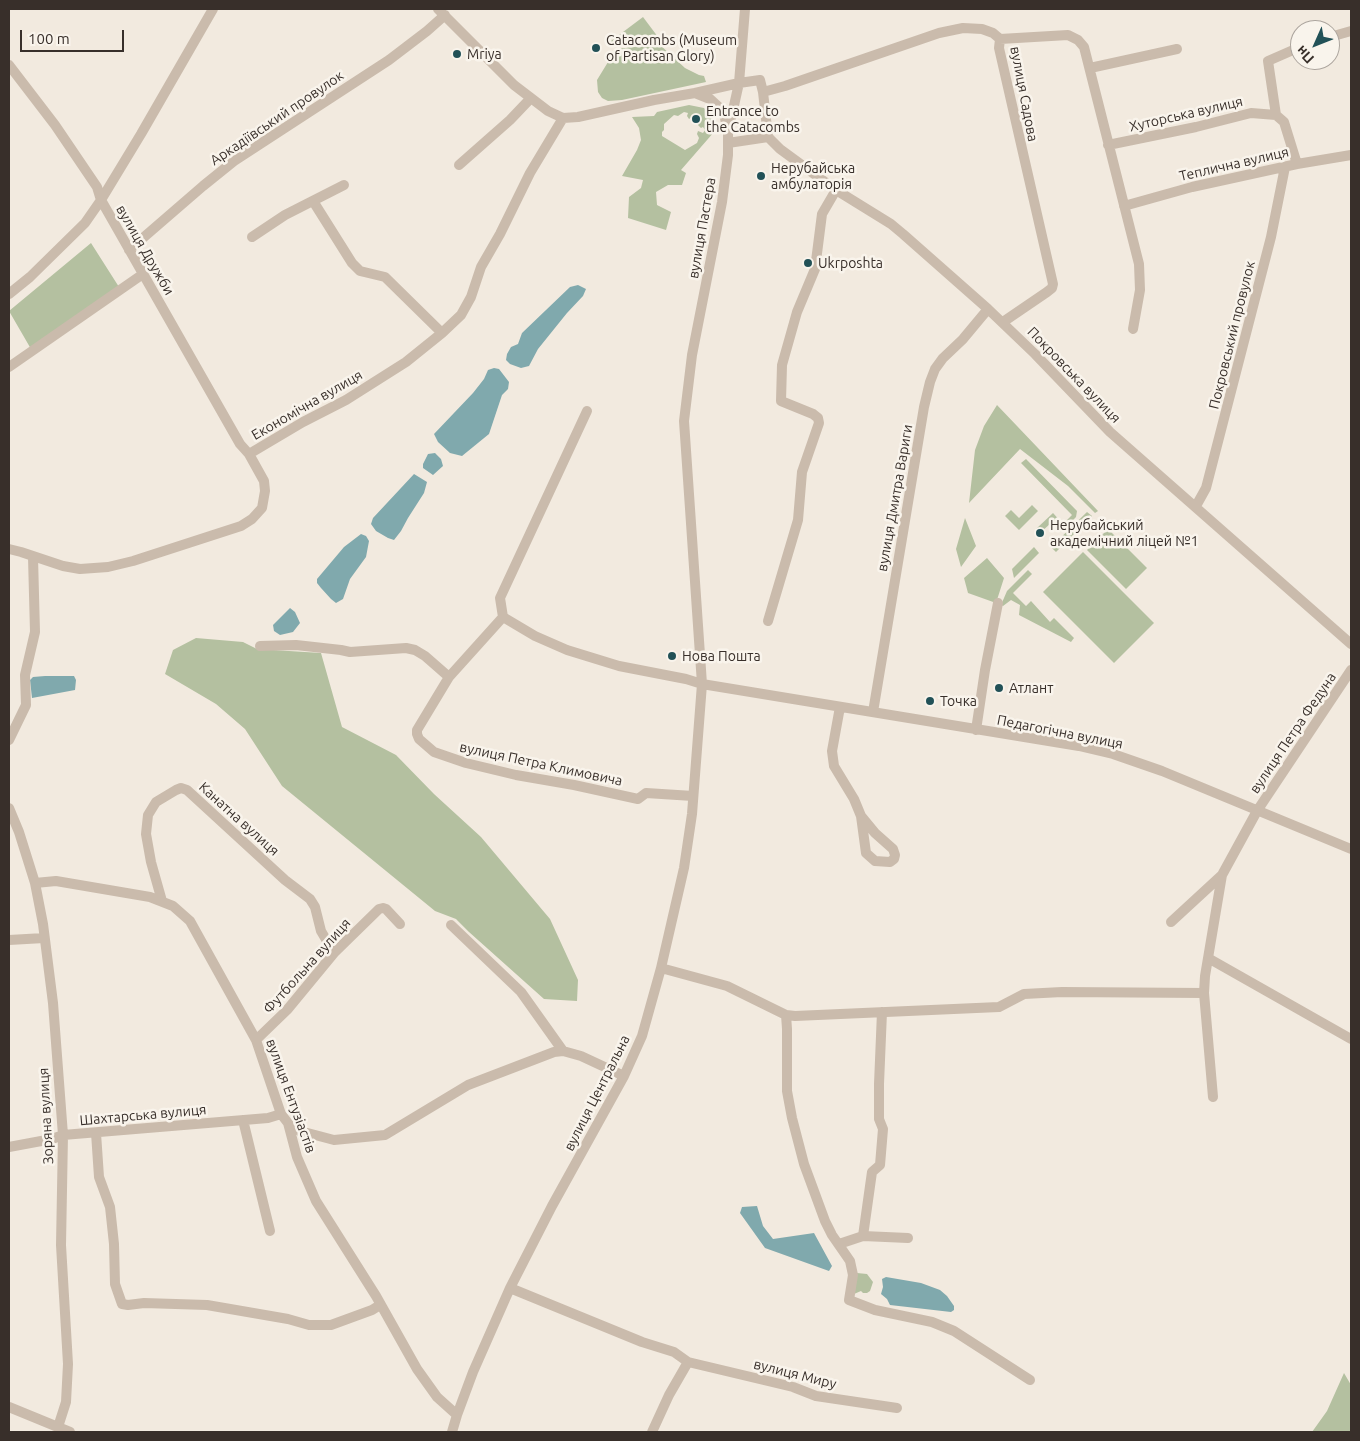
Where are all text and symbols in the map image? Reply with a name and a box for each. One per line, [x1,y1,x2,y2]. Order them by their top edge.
scale bar [22,20,126,52]
north arrow [1290,20,1340,70]
text: 100 m [28,30,70,47]
place label: Catacombs (Museum of Partisan Glory) [606,32,737,64]
marker: Catacombs (Museum of Partisan Glory) [590,42,602,54]
text: Пн [1293,43,1317,67]
street label: вулиця Садова [1007,45,1041,143]
place label: Mriya [467,46,502,62]
marker: Mriya [451,48,463,60]
street label: Аркадіївський провулок [207,67,347,169]
street label: Хуторська вулиця [1128,93,1244,135]
place label: Entrance to the Catacombs [706,103,800,136]
marker: Entrance to the Catacombs [690,113,702,125]
street label: Теплична вулиця [1178,143,1290,185]
place label: Нерубайська амбулаторія [771,160,855,192]
marker: Нерубайська амбулаторія [755,170,767,182]
street label: вулиця Пастера [685,176,719,280]
street label: вулиця Дружби [112,202,178,298]
place label: Ukrposhta [818,255,883,271]
marker: Ukrposhta [802,257,814,269]
street label: Покровський провулок [1205,259,1259,411]
street label: Покровська вулиця [1024,324,1124,426]
street label: Економічна вулиця [249,366,365,444]
street label: вулиця Дмитра Вариги [874,423,916,573]
place label: Нерубайський академічний ліцей №1 [1050,517,1199,550]
marker: Нерубайський академічний ліцей №1 [1034,527,1046,539]
place label: Нова Пошта [682,648,761,664]
marker: Нова Пошта [666,650,678,662]
street label: вулиця Петра Федуна [1246,669,1340,797]
place label: Атлант [1009,680,1053,696]
marker: Атлант [993,682,1005,694]
place label: Точка [940,693,977,709]
marker: Точка [924,695,936,707]
street label: Педагогічна вулиця [996,712,1124,752]
street label: вулиця Петра Климовича [458,739,624,789]
street label: Канатна вулиця [195,779,283,859]
street label: Футбольна вулиця [260,915,354,1017]
street label: вулиця Центральна [561,1032,633,1154]
street label: вулиця Ентузіастів [263,1037,319,1155]
street label: Зоряна вулиця [35,1067,57,1165]
street label: Шахтарська вулиця [79,1101,207,1129]
street label: вулиця Миру [752,1356,838,1392]

